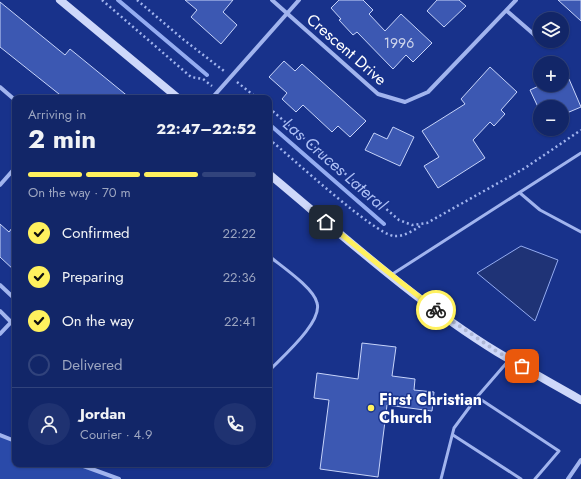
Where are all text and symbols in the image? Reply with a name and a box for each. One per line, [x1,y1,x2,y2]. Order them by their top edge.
street label: Crescent Drive [302,8,392,91]
map controls [533,12,569,136]
button: layers [533,12,569,48]
house number: 1996 [384,33,414,53]
button: + [533,56,569,92]
button: − [533,100,569,136]
text: Arriving in [28,105,86,124]
water label: Las Cruces Lateral [278,112,393,217]
text: 22:47–22:52 [156,118,256,140]
text: 2 min [28,120,96,158]
text: On the way · 70 m [28,183,131,202]
pin [309,205,343,239]
icon: home [315,211,337,233]
icon: check [28,222,50,244]
text: Confirmed [62,222,130,244]
text: 22:22 [223,224,256,243]
icon: check [28,266,50,288]
text: Preparing [62,266,124,288]
text: 22:36 [223,268,256,287]
courier [416,290,456,330]
icon: bike [425,299,447,321]
icon: check [28,310,50,332]
text: On the way [62,310,134,332]
text: 22:41 [224,312,256,331]
pin [505,349,539,383]
text: Delivered [62,354,123,376]
icon: bag [511,355,533,377]
place label: First Christian Church [379,388,482,429]
button: person [28,403,70,445]
text: Jordan [80,403,126,425]
button: phone [214,403,256,445]
marker: First Christian Church [366,403,376,413]
text: Courier · 4.9 [80,425,153,444]

